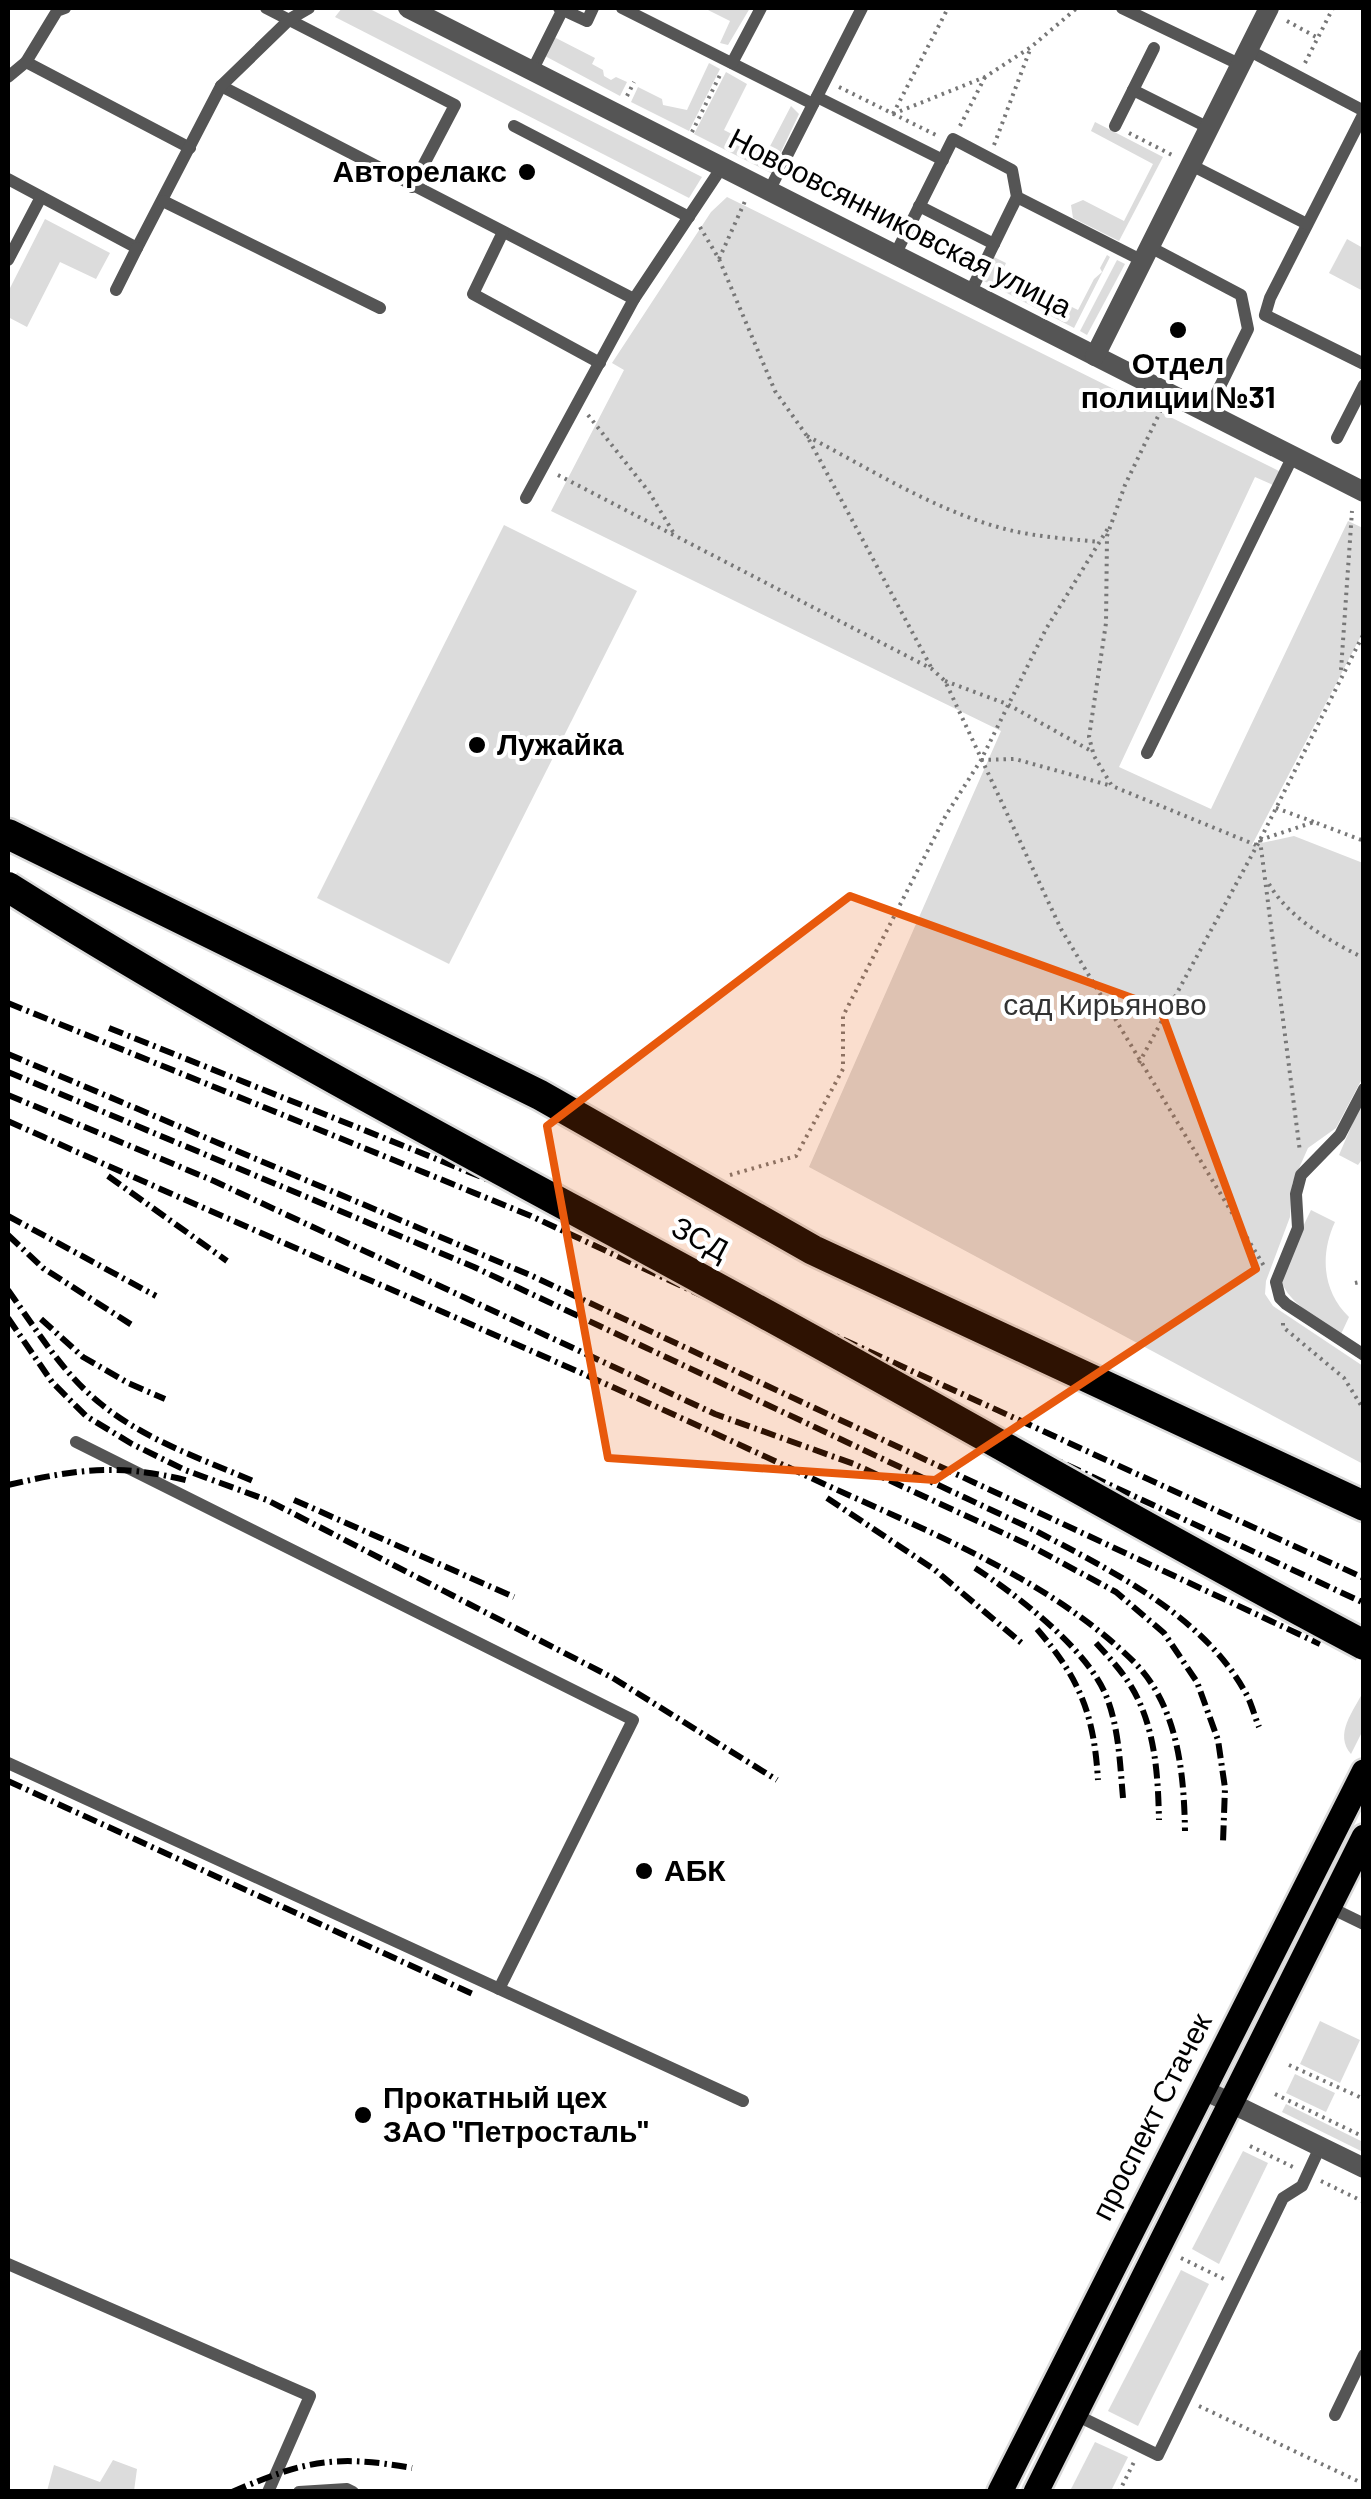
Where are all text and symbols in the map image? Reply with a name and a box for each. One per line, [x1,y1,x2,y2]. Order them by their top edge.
street label: Новоовсянниковская улица [723,119,1079,324]
place label: Авторелакс [333,152,507,188]
marker: Авторелакс [516,161,538,183]
marker: Отдел полиции №31 [1167,319,1189,341]
place label: Отдел полиции №31 [1081,344,1275,414]
place label: Лужайка [497,725,624,761]
marker: Лужайка [466,734,488,756]
park label: сад Кирьяново [1003,985,1207,1021]
street label: ЗСД [666,1207,735,1267]
place label: АБК [664,1851,726,1887]
marker: АБК [633,1860,655,1882]
street label: проспект Стачек [1083,2006,1218,2226]
place label: Прокатный цех ЗАО "Петросталь" [383,2078,649,2148]
marker: Прокатный цех ЗАО "Петросталь" [352,2104,374,2126]

